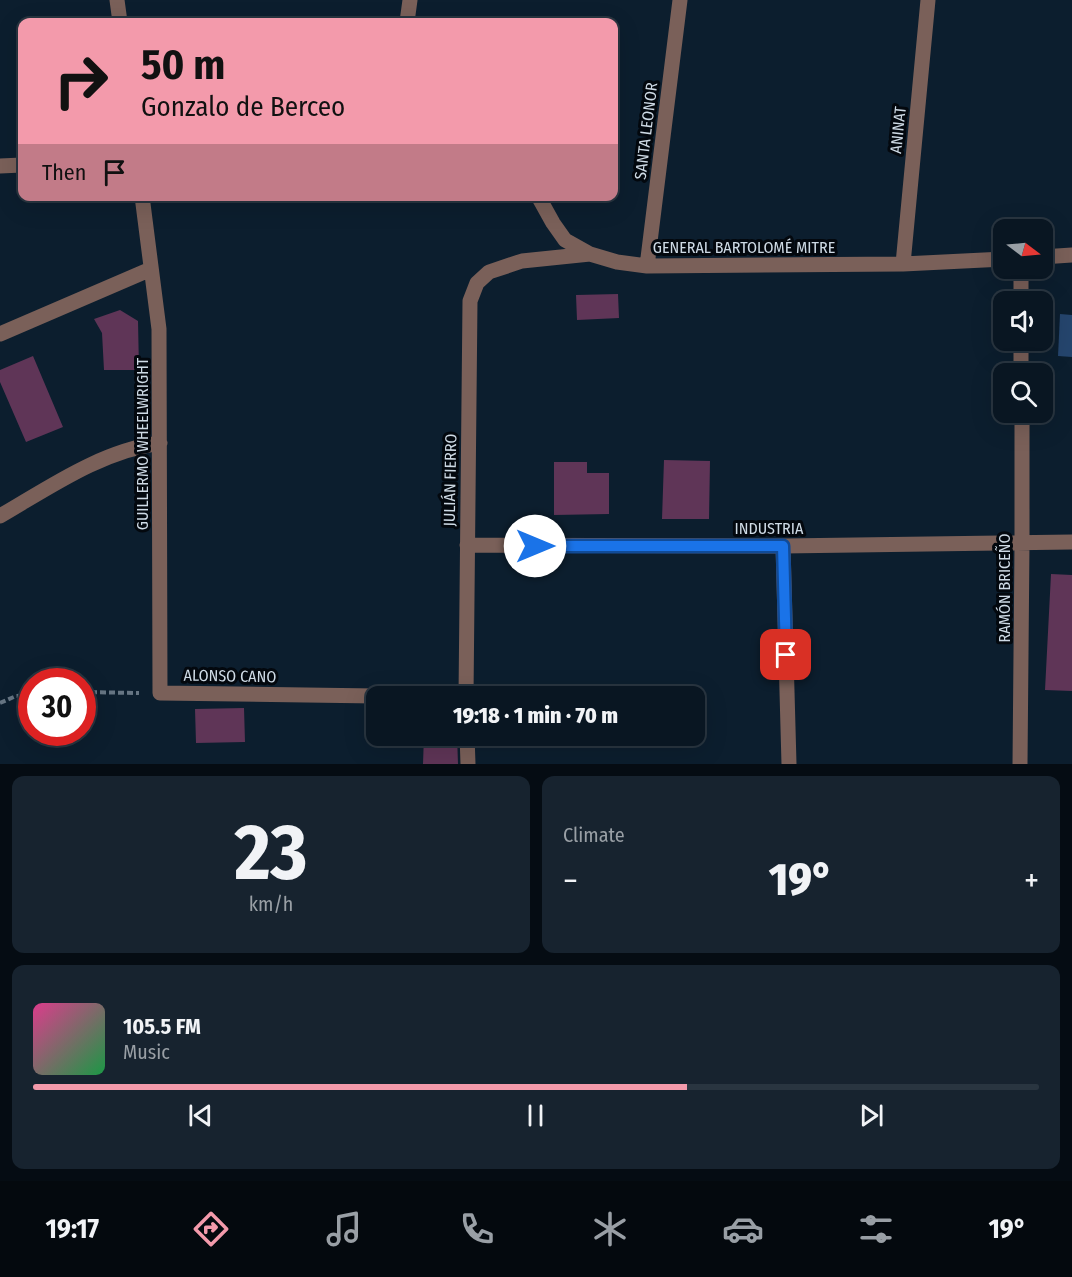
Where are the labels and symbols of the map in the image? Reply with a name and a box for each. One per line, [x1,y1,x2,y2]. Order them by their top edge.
street label: SANTA LEONOR [631,81,661,181]
street label: ANINAT [886,105,910,154]
north arrow [993,219,1053,279]
street label: GENERAL BARTOLOMÉ MITRE [653,238,835,257]
street label: GUILLERMO WHEELWRIGHT [133,357,152,530]
street label: JULIÁN FIERRO [440,433,460,527]
position arrow [503,514,567,578]
street label: INDUSTRIA [735,519,804,538]
street label: RAMÓN BRICEÑO [995,534,1014,642]
pin [760,629,811,680]
street label: ALONSO CANO [184,666,276,686]
speed limit sign: 30 [18,668,96,746]

